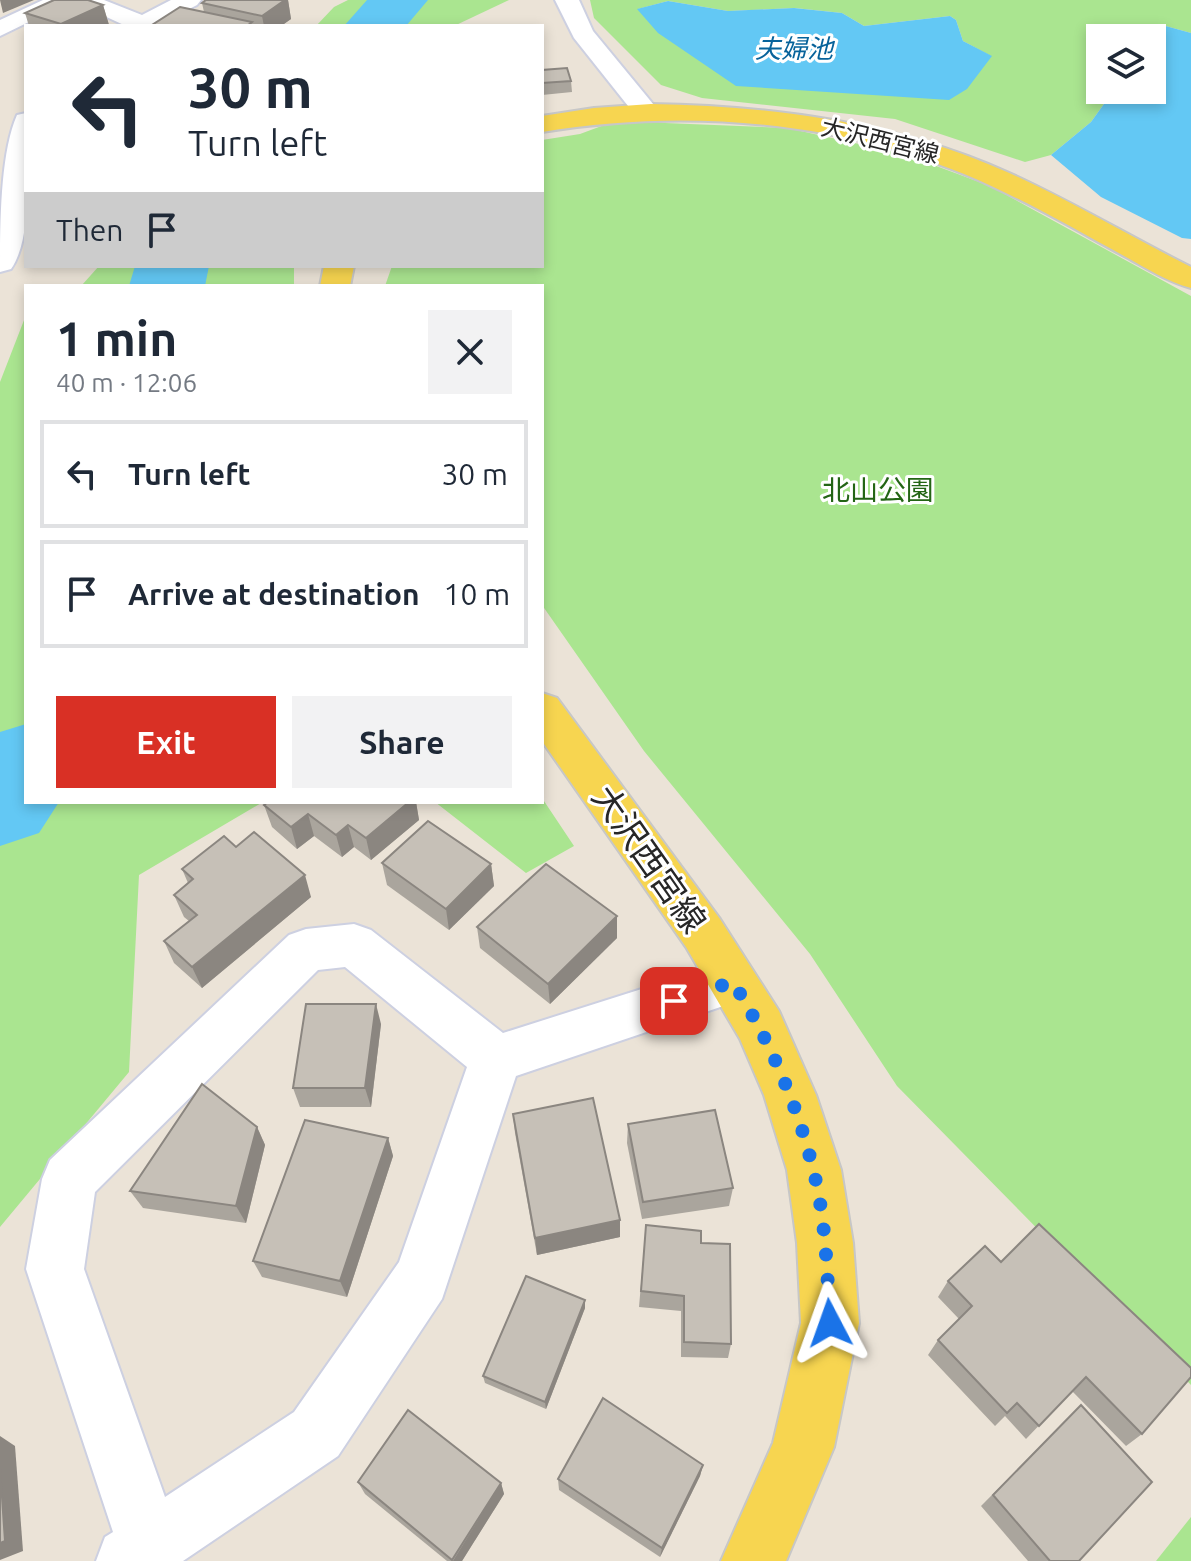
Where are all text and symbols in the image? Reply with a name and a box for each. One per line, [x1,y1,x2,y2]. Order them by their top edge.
map controls [1086,24,1166,104]
button: layers [1086,24,1166,104]
water label: 夫婦池 [755,34,836,63]
icon: left [56,56,160,160]
text: 30 m [188,56,313,119]
street label: 大沢西宮線 [819,113,942,168]
text: Turn left [188,122,327,163]
icon: arrive [140,208,184,252]
text: Then [56,213,124,247]
button: close [428,310,512,394]
text: 1 min [56,311,177,365]
text: 40 m · 12:06 [56,368,197,397]
icon: left [60,452,104,496]
text: Turn left [128,457,250,491]
text: 30 m [441,457,508,491]
park label: 北山公園 [822,474,934,505]
icon: arrive [60,572,104,616]
text: Arrive at destination [128,577,420,611]
text: 10 m [444,577,510,611]
button: Exit [56,696,276,788]
button: Share [292,696,512,788]
street label: 大沢西宮線 [586,778,714,939]
pin [640,967,708,1035]
icon: arrive [652,979,696,1023]
position arrow [788,1281,872,1365]

